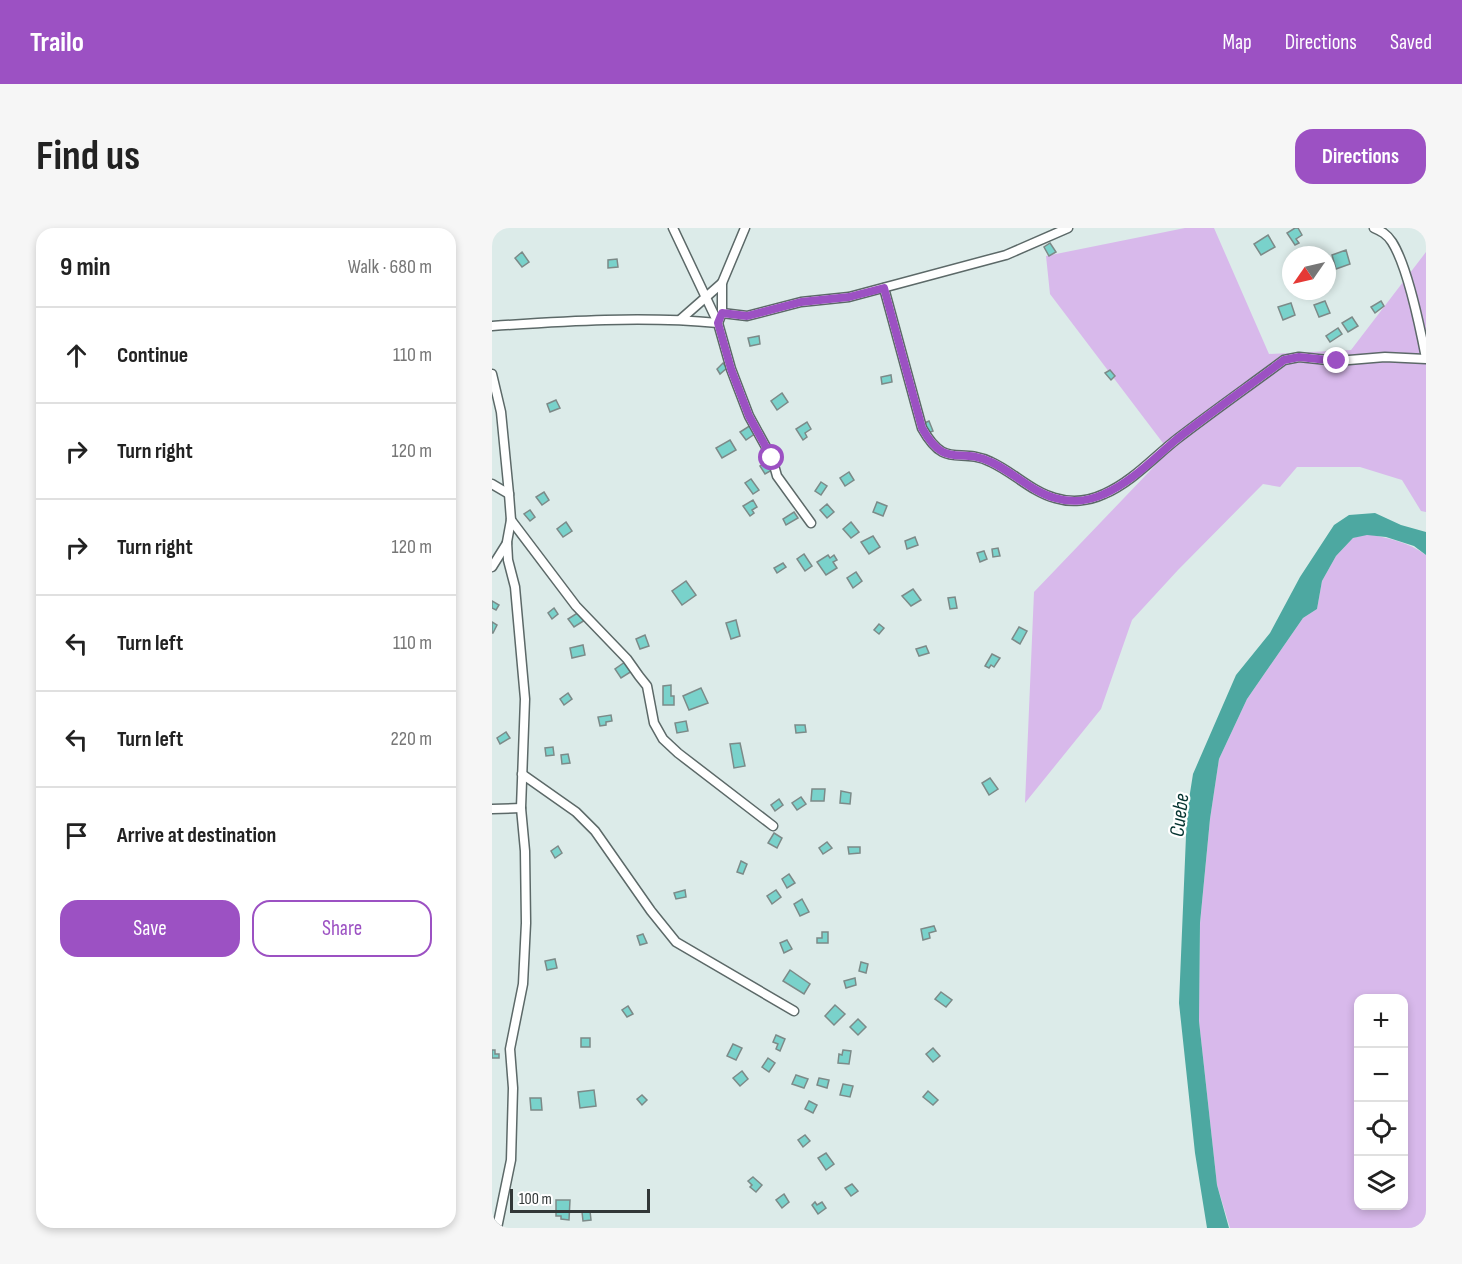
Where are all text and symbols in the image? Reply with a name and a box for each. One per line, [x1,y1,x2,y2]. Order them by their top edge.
text: Trailo [30,26,84,59]
text: Map [1222,30,1252,55]
text: Directions [1285,30,1357,55]
text: Saved [1390,30,1432,55]
button: Directions [1295,129,1426,184]
text: Find us [36,131,140,182]
north arrow [1282,246,1336,300]
text: 9 min [60,252,110,283]
text: Walk · 680 m [348,255,432,279]
icon: ahead [60,339,93,372]
text: Continue [117,342,188,369]
text: 110 m [393,343,432,367]
route end [1323,347,1349,373]
icon: right [60,435,93,468]
text: Turn right [117,438,193,465]
text: 120 m [392,439,432,463]
route start [758,444,784,470]
icon: right [60,531,93,564]
text: Turn right [117,534,193,561]
text: 120 m [392,535,432,559]
icon: left [60,627,93,660]
text: Turn left [117,630,183,657]
text: 110 m [393,631,432,655]
icon: left [60,723,93,756]
text: Turn left [117,726,183,753]
text: 220 m [391,727,432,751]
water label: Cuebe [1164,792,1195,838]
icon: arrive [60,819,93,852]
text: Arrive at destination [117,822,276,849]
button: Save [60,900,240,957]
button: Share [252,900,432,957]
map controls [1354,994,1408,1210]
button: + [1354,994,1408,1048]
button: − [1354,1048,1408,1102]
button: locate [1354,1102,1408,1156]
button: layers [1354,1156,1408,1210]
scale bar [510,1186,650,1214]
text: 100 m [519,1190,552,1209]

